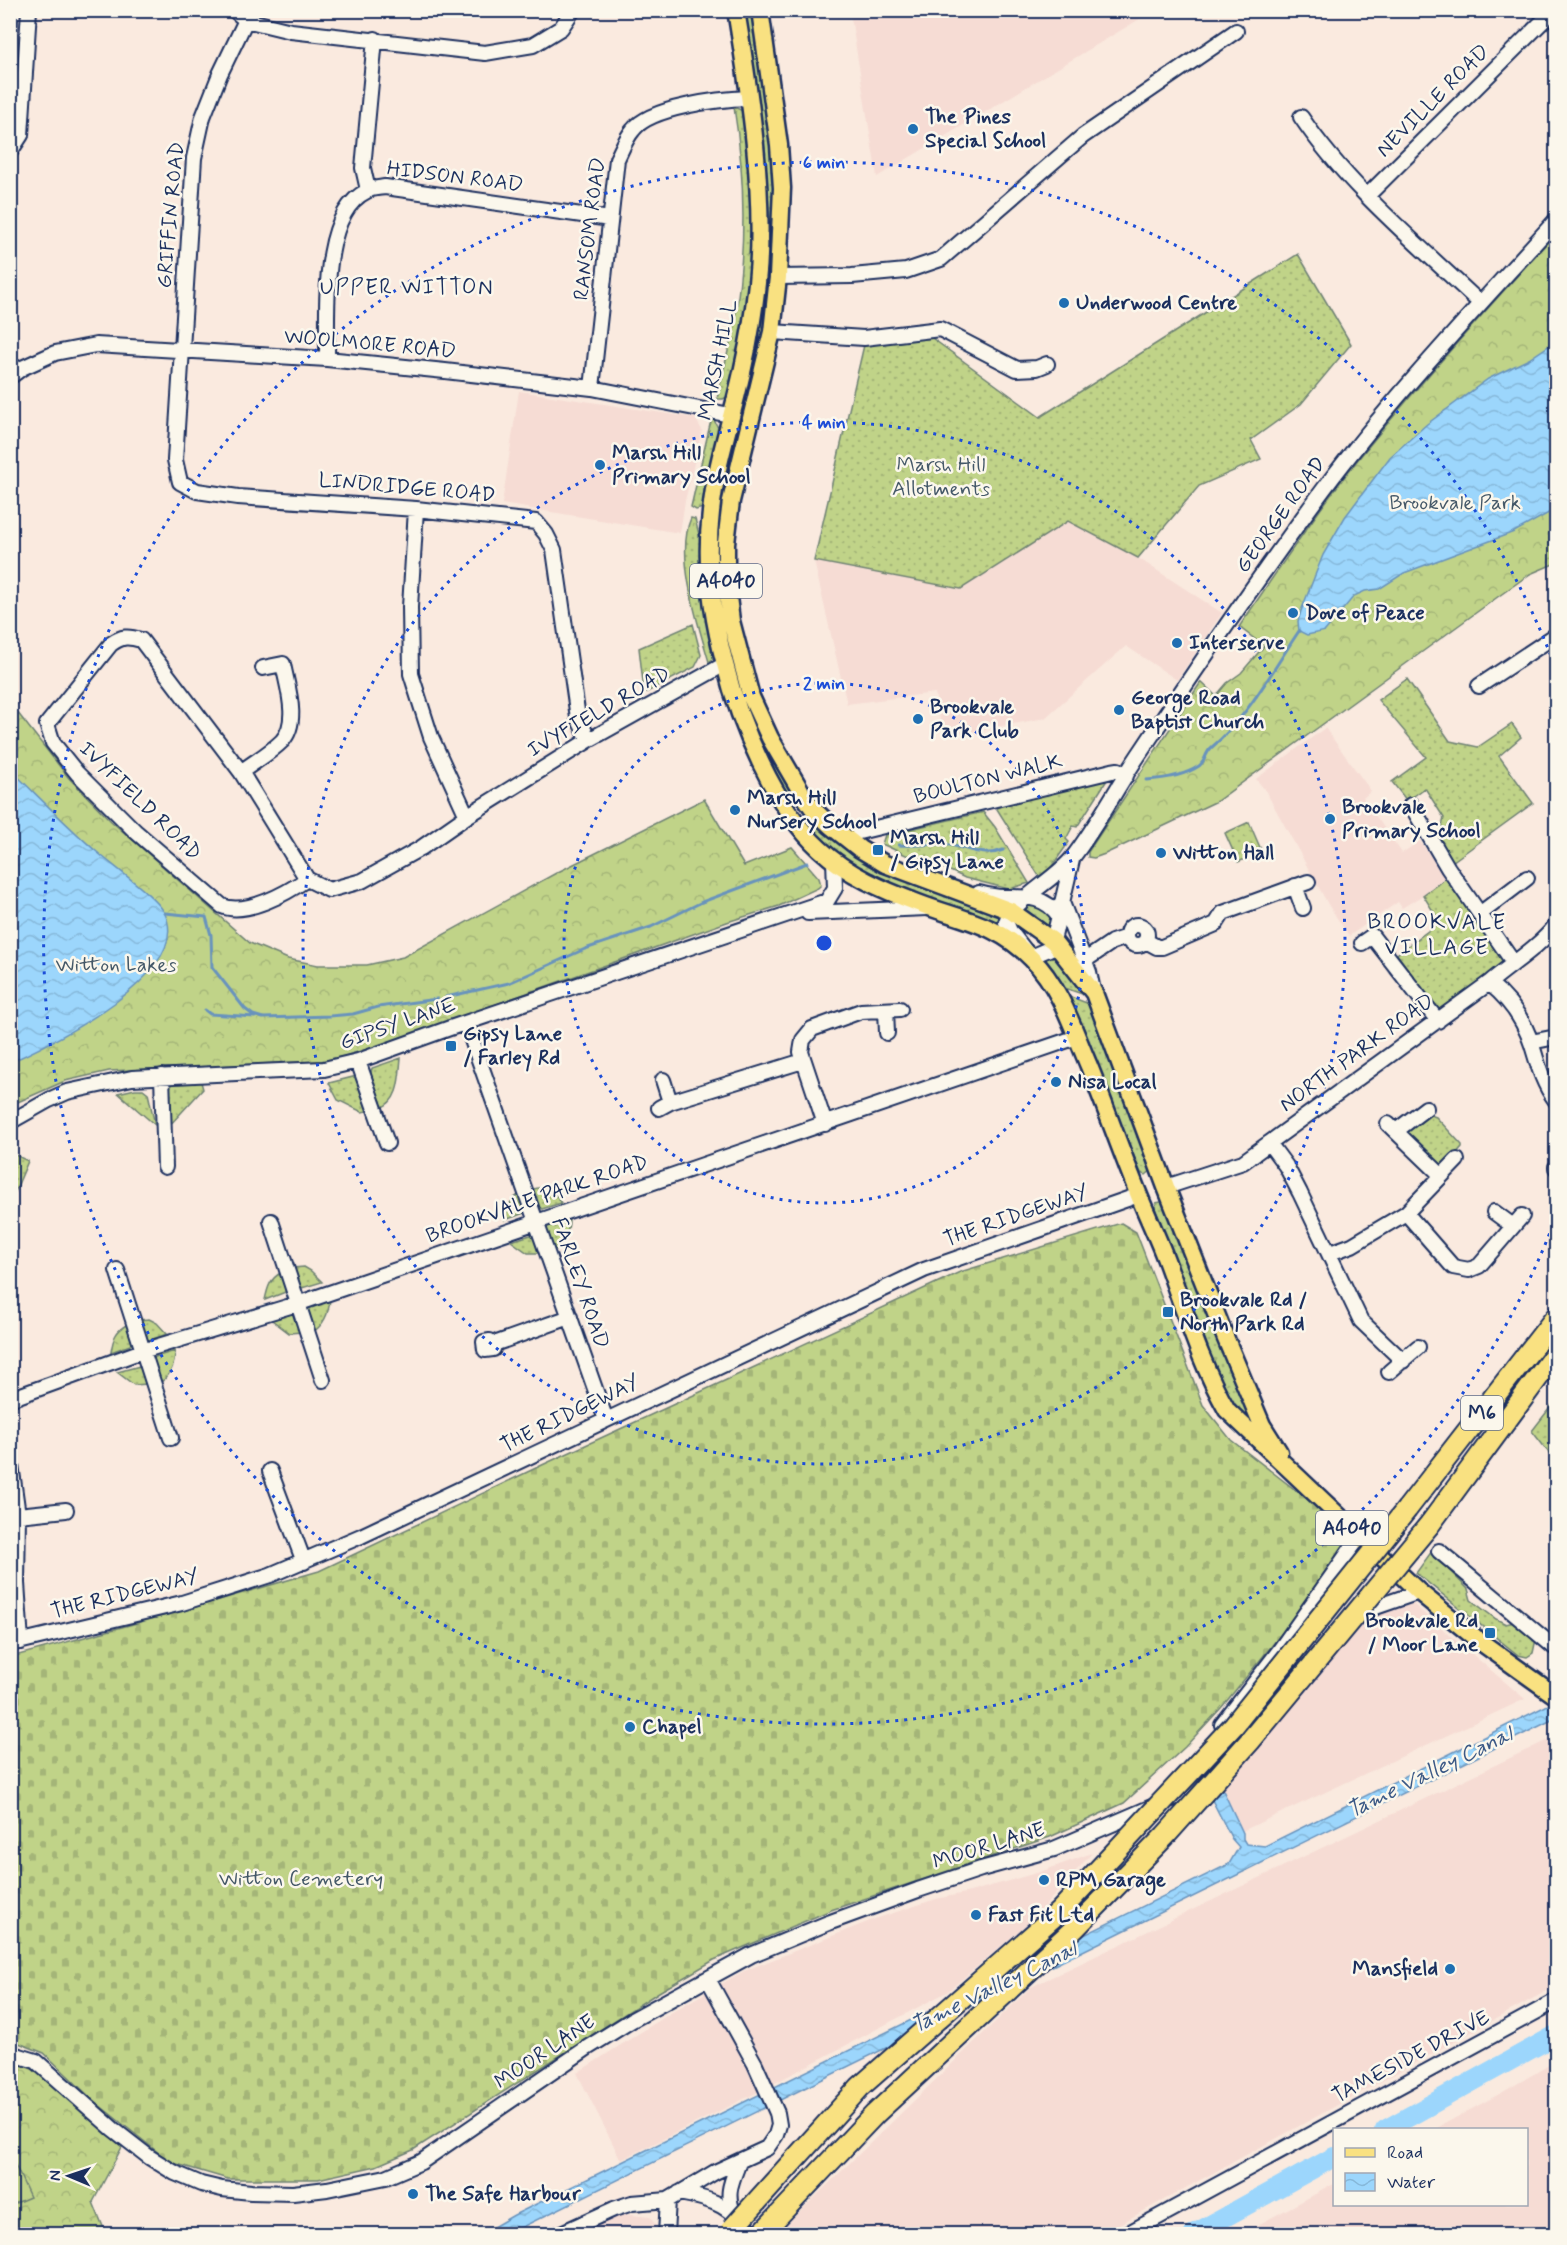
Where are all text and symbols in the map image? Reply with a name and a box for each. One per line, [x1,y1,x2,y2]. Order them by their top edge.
street label: NEVILLE ROAD [1370,38,1496,164]
place label: The Pines Special School [925,103,1046,155]
marker: The Pines Special School [906,122,920,136]
street label: GRIFFIN ROAD [151,141,191,289]
text: 6 min [803,151,845,175]
street label: HIDSON ROAD [385,155,525,199]
street label: RANSOM ROAD [567,156,613,302]
district label: UPPER WITTON [320,274,494,302]
place label: Underwood Centre [1076,289,1237,317]
marker: Underwood Centre [1057,296,1071,310]
street label: MARSH HILL [692,297,744,423]
street label: WOOLMORE ROAD [283,323,457,365]
text: 4 min [802,411,846,435]
place label: Marsh Hill Primary School [612,439,751,491]
park label: Marsh Hill Allotments [892,451,990,503]
street label: GEORGE ROAD [1229,451,1333,579]
marker: Marsh Hill Primary School [593,458,607,472]
street label: LINDRIDGE ROAD [317,466,497,510]
park label: Brookvale Park [1389,489,1521,517]
road number: A4040 [690,564,762,598]
place label: Dove of Peace [1305,599,1425,627]
marker: Dove of Peace [1286,606,1300,620]
place label: Interserve [1189,629,1285,657]
marker: Interserve [1170,636,1184,650]
street label: IVYFIELD ROAD [523,660,675,764]
text: 2 min [803,672,845,696]
place label: George Road Baptist Church [1131,684,1265,736]
place label: Brookvale Park Club [930,693,1019,745]
marker: George Road Baptist Church [1112,703,1126,717]
marker: Brookvale Park Club [911,712,925,726]
street label: IVYFIELD ROAD [73,735,207,867]
street label: BOULTON WALK [911,747,1065,811]
place label: Marsh Hill Nursery School [747,784,877,836]
place label: Brookvale Primary School [1342,793,1481,845]
marker: Marsh Hill Nursery School [728,803,742,817]
marker: Brookvale Primary School [1323,812,1337,826]
place label: Marsh Hill / Gipsy Lane [890,824,1004,876]
place label: Witton Hall [1172,839,1274,867]
marker: Marsh Hill / Gipsy Lane [871,843,885,857]
marker: Witton Hall [1154,846,1168,860]
district label: BROOKVALE VILLAGE [1367,909,1507,962]
centre of rings [814,933,834,953]
park label: Witton Lakes [55,951,177,979]
street label: NORTH PARK ROAD [1274,987,1440,1119]
street label: GIPSY LANE [336,991,460,1057]
place label: Gipsy Lane / Farley Rd [463,1020,562,1072]
marker: Gipsy Lane / Farley Rd [444,1039,458,1053]
place label: Nisa Local [1068,1068,1157,1096]
marker: Nisa Local [1049,1075,1063,1089]
street label: BROOKVALE PARK ROAD [422,1148,652,1250]
street label: THE RIDGEWAY [940,1178,1092,1254]
street label: FARLEY ROAD [544,1214,616,1352]
place label: Brookvale Rd / North Park Rd [1180,1286,1308,1338]
marker: Brookvale Rd / North Park Rd [1161,1305,1175,1319]
street label: THE RIDGEWAY [496,1368,644,1460]
road number: M6 [1461,1396,1503,1430]
road number: A4040 [1316,1511,1388,1545]
street label: THE RIDGEWAY [48,1562,202,1626]
place label: Brookvale Rd / Moor Lane [1365,1607,1479,1659]
marker: Brookvale Rd / Moor Lane [1483,1626,1497,1640]
place label: Chapel [642,1713,702,1741]
marker: Chapel [623,1720,637,1734]
water label: Tame Valley Canal [1343,1720,1520,1825]
street label: MOOR LANE [929,1816,1049,1876]
park label: Witton Cemetery [219,1865,383,1893]
place label: RPM Garage [1056,1866,1166,1896]
marker: RPM Garage [1037,1873,1051,1887]
place label: Fast Fit Ltd [988,1901,1094,1929]
marker: Fast Fit Ltd [969,1908,983,1922]
water label: Tame Valley Canal [907,1935,1084,2040]
place label: Mansfield [1352,1955,1438,1983]
marker: Mansfield [1443,1962,1457,1976]
street label: TAMESIDE DRIVE [1327,2004,1495,2110]
street label: MOOR LANE [489,2008,601,2096]
legend [1333,2128,1528,2206]
text: Road [1387,2141,1423,2165]
north arrow [39,2146,99,2206]
text: N [45,2170,66,2181]
text: Water [1387,2171,1436,2195]
place label: The Safe Harbour [425,2180,582,2208]
marker: The Safe Harbour [406,2187,420,2201]

